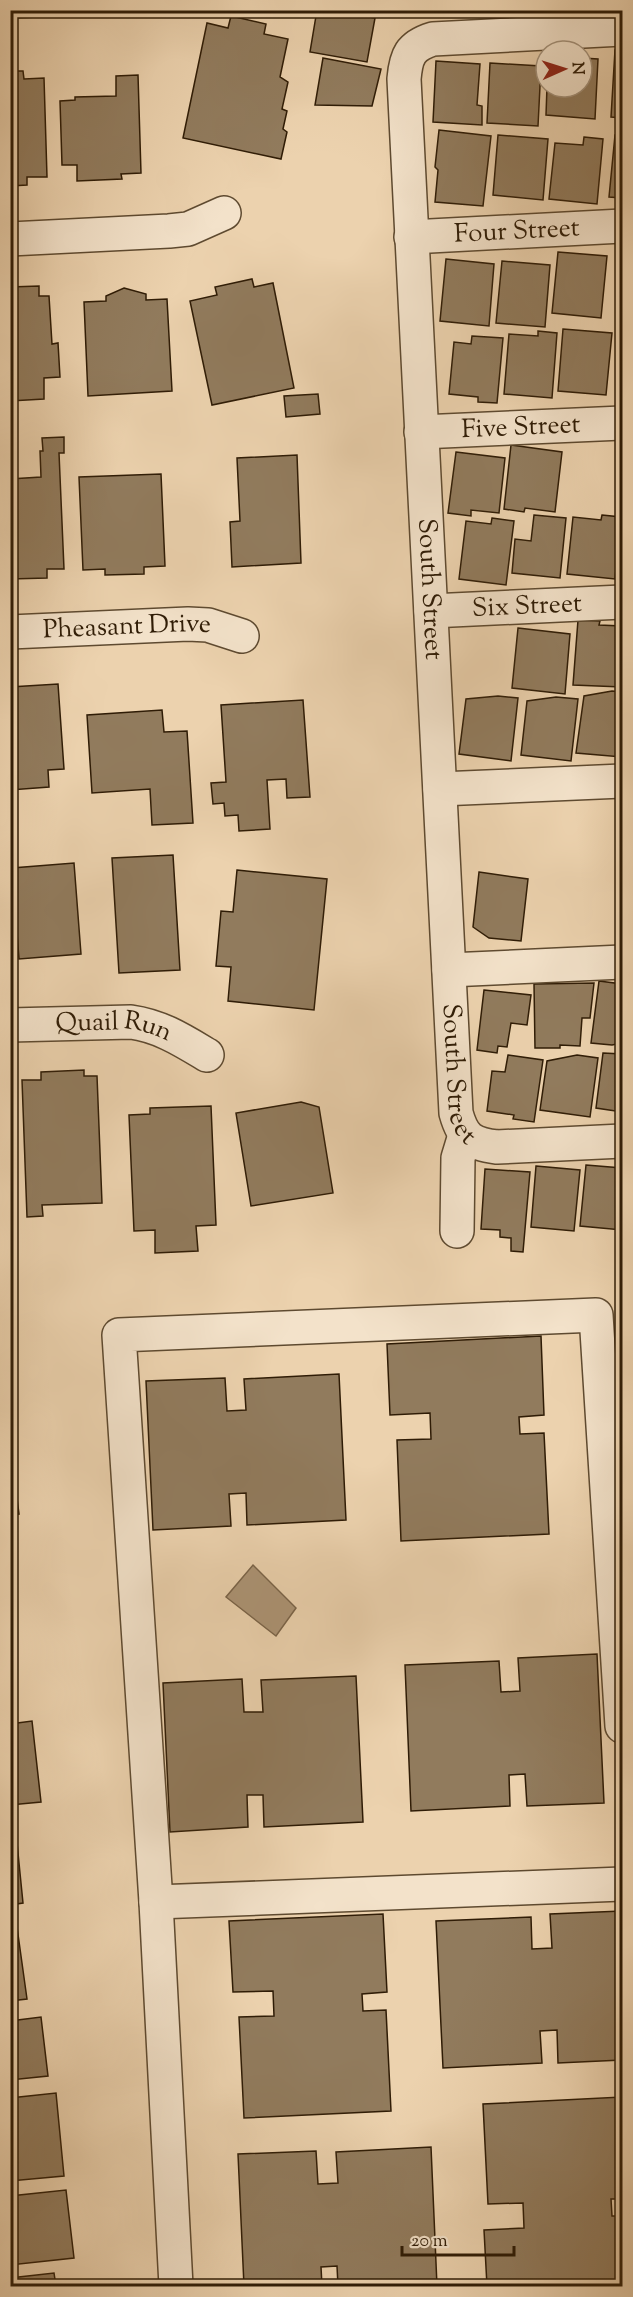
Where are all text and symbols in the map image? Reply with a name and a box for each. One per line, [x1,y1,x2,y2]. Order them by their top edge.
north arrow [534,39,594,99]
text: N [565,61,588,76]
street label: Four Street [453,210,581,253]
street label: Five Street [461,406,581,449]
street label: South Street [408,517,452,661]
street label: Six Street [471,585,583,628]
street label: Pheasant Drive [42,605,212,649]
street label: Quail Run [55,1003,178,1051]
street label: South Street [432,1003,484,1154]
scale bar [402,2219,514,2257]
text: 20 m [411,2229,448,2255]

